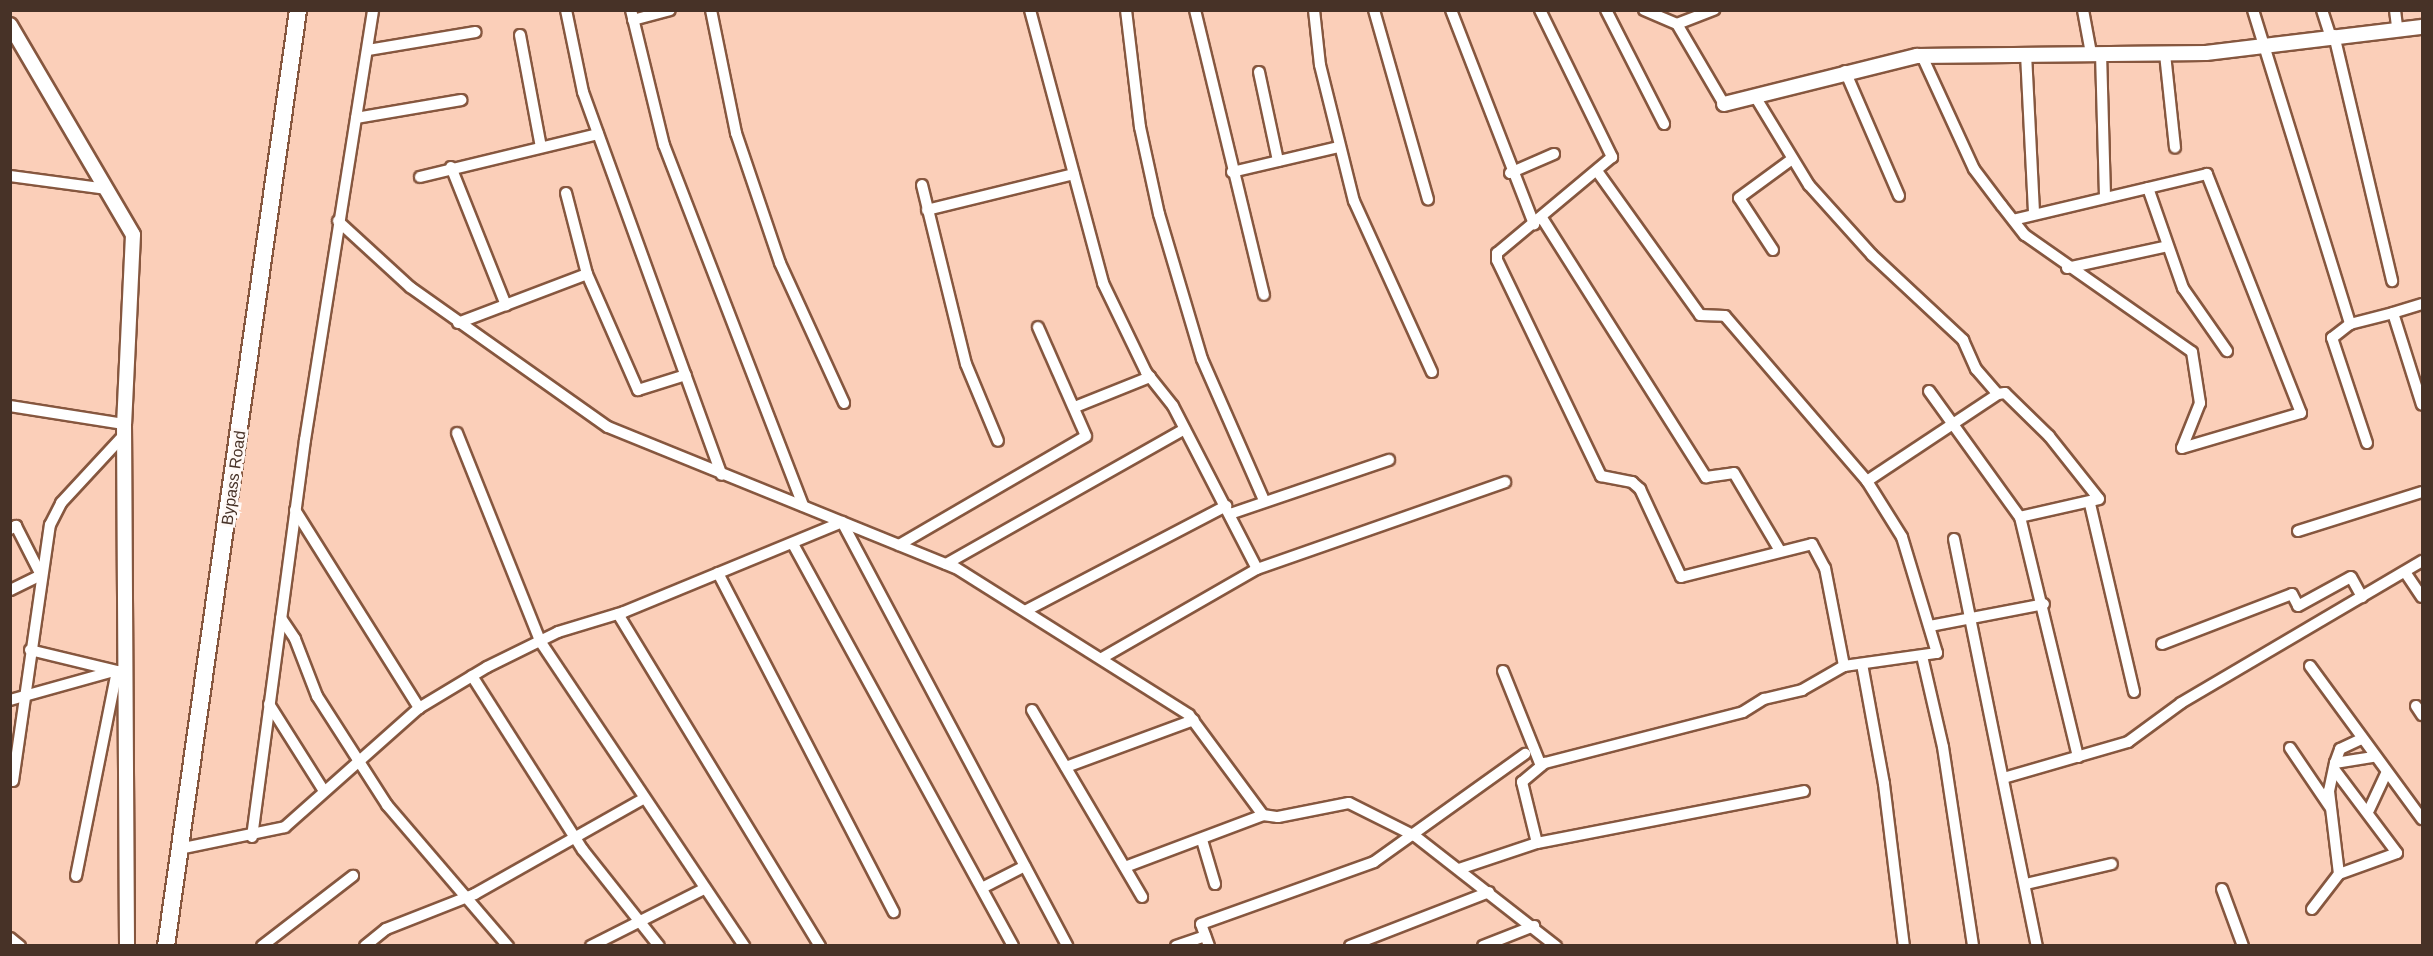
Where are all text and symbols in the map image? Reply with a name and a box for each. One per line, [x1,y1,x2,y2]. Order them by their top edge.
street label: Bypass Road [218,430,250,526]

